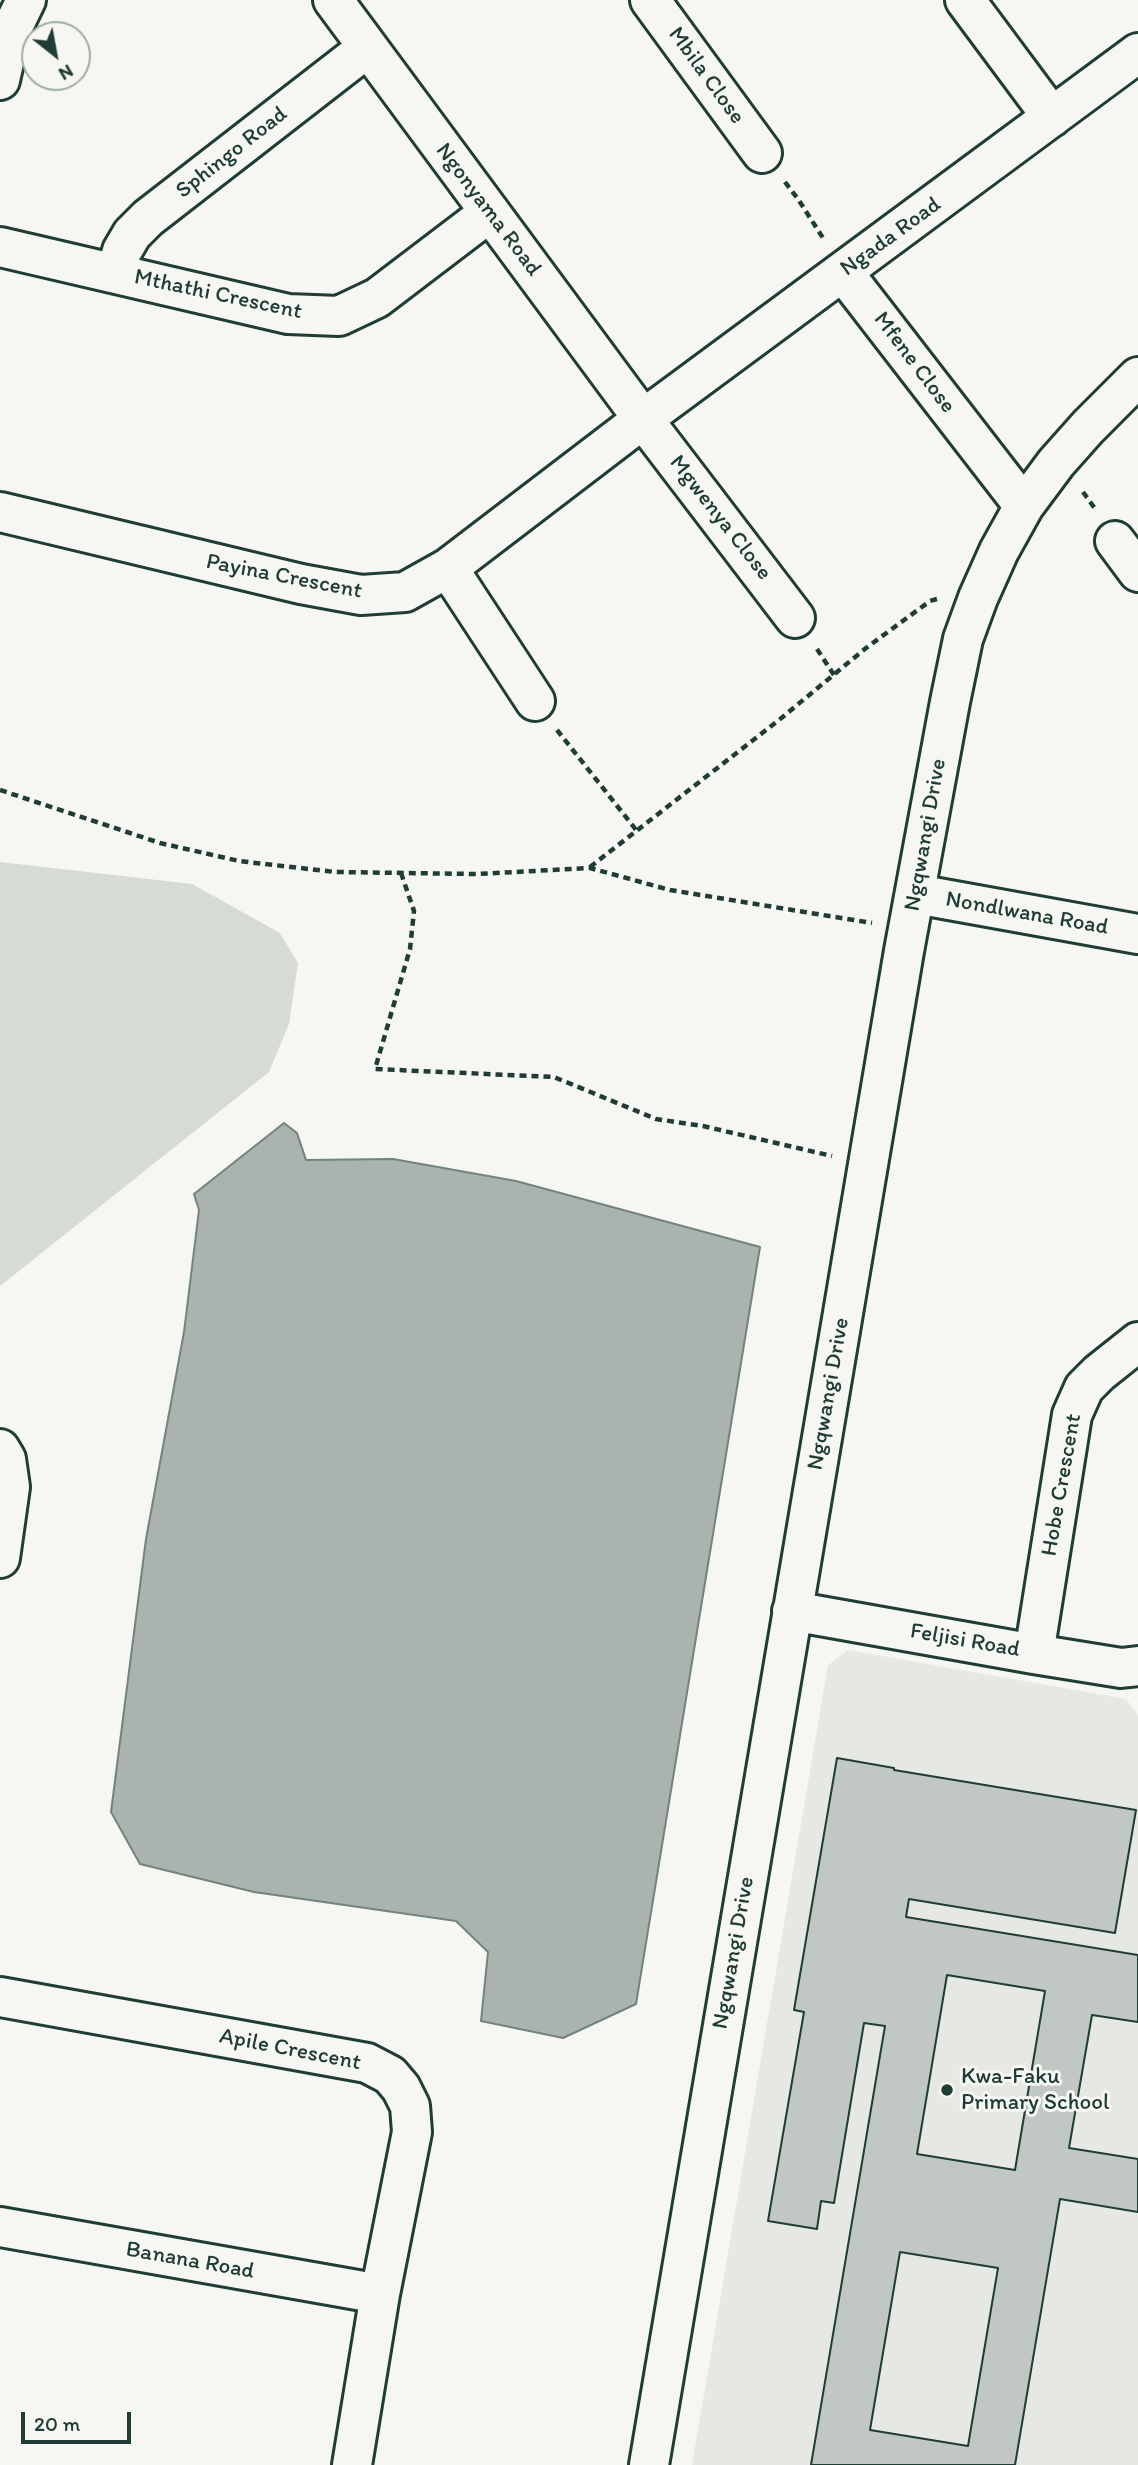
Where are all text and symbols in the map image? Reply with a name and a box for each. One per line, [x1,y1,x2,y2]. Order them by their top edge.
north arrow [21,21,91,91]
street label: Mbila Close [662,22,750,130]
text: N [55,60,77,86]
street label: Sphingo Road [171,101,293,205]
street label: Ngonyama Road [429,138,547,282]
street label: Ngada Road [835,191,947,283]
street label: Mthathi Crescent [132,264,304,326]
street label: Mfene Close [867,307,961,419]
street label: Mgwenya Close [663,450,777,586]
street label: Payina Crescent [204,548,364,606]
street label: Ngqwangi Drive [899,757,953,913]
street label: Nondlwana Road [943,886,1111,942]
street label: Ngqwangi Drive [802,1316,856,1472]
street label: Hobe Crescent [1036,1412,1088,1558]
street label: Feljisi Road [908,1618,1022,1664]
street label: Ngqwangi Drive [707,1875,761,2031]
street label: Apile Crescent [217,2023,363,2077]
place label: Kwa-Faku Primary School [961,2063,1110,2117]
marker: Kwa-Faku Primary School [939,2082,955,2098]
street label: Banana Road [124,2236,256,2286]
scale bar [24,2398,135,2442]
text: 20 m [34,2411,80,2436]

